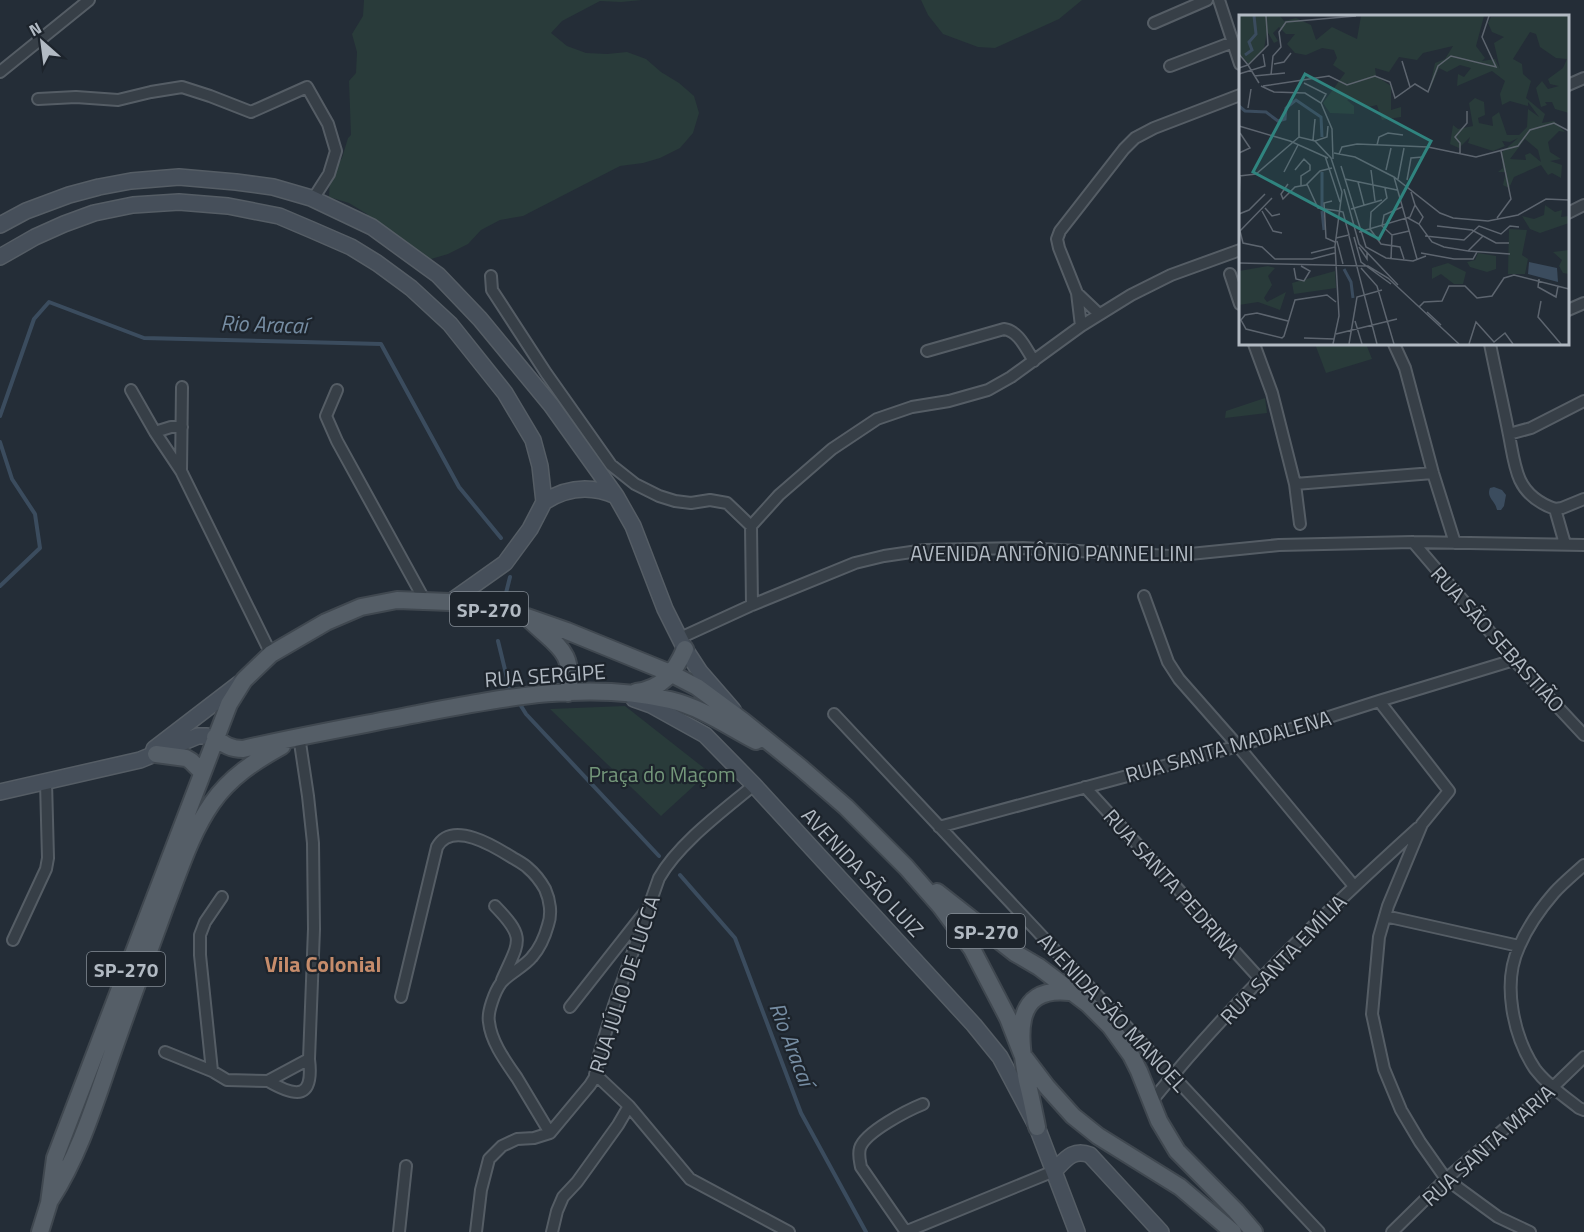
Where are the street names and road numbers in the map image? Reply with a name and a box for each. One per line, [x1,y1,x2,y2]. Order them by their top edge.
street label: AVENIDA ANTÔNIO PANNELLINI [910,537,1194,569]
street label: RUA SÃO SEBASTIÃO [1423,559,1573,719]
road number: SP-270 [450,592,528,626]
street label: RUA SERGIPE [483,655,607,695]
street label: RUA SANTA MADALENA [1121,701,1335,791]
street label: AVENIDA SÃO LUIZ [794,800,932,944]
street label: RUA SANTA PEDRINA [1096,801,1248,965]
street label: RUA SANTA EMÍLIA [1212,886,1354,1032]
street label: RUA JÚLIO DE LUCCA [580,891,668,1077]
road number: SP-270 [947,914,1025,948]
street label: AVENIDA SÃO MANOEL [1031,925,1195,1099]
road number: SP-270 [87,952,165,986]
street label: RUA SANTA MARIA [1414,1076,1562,1214]

